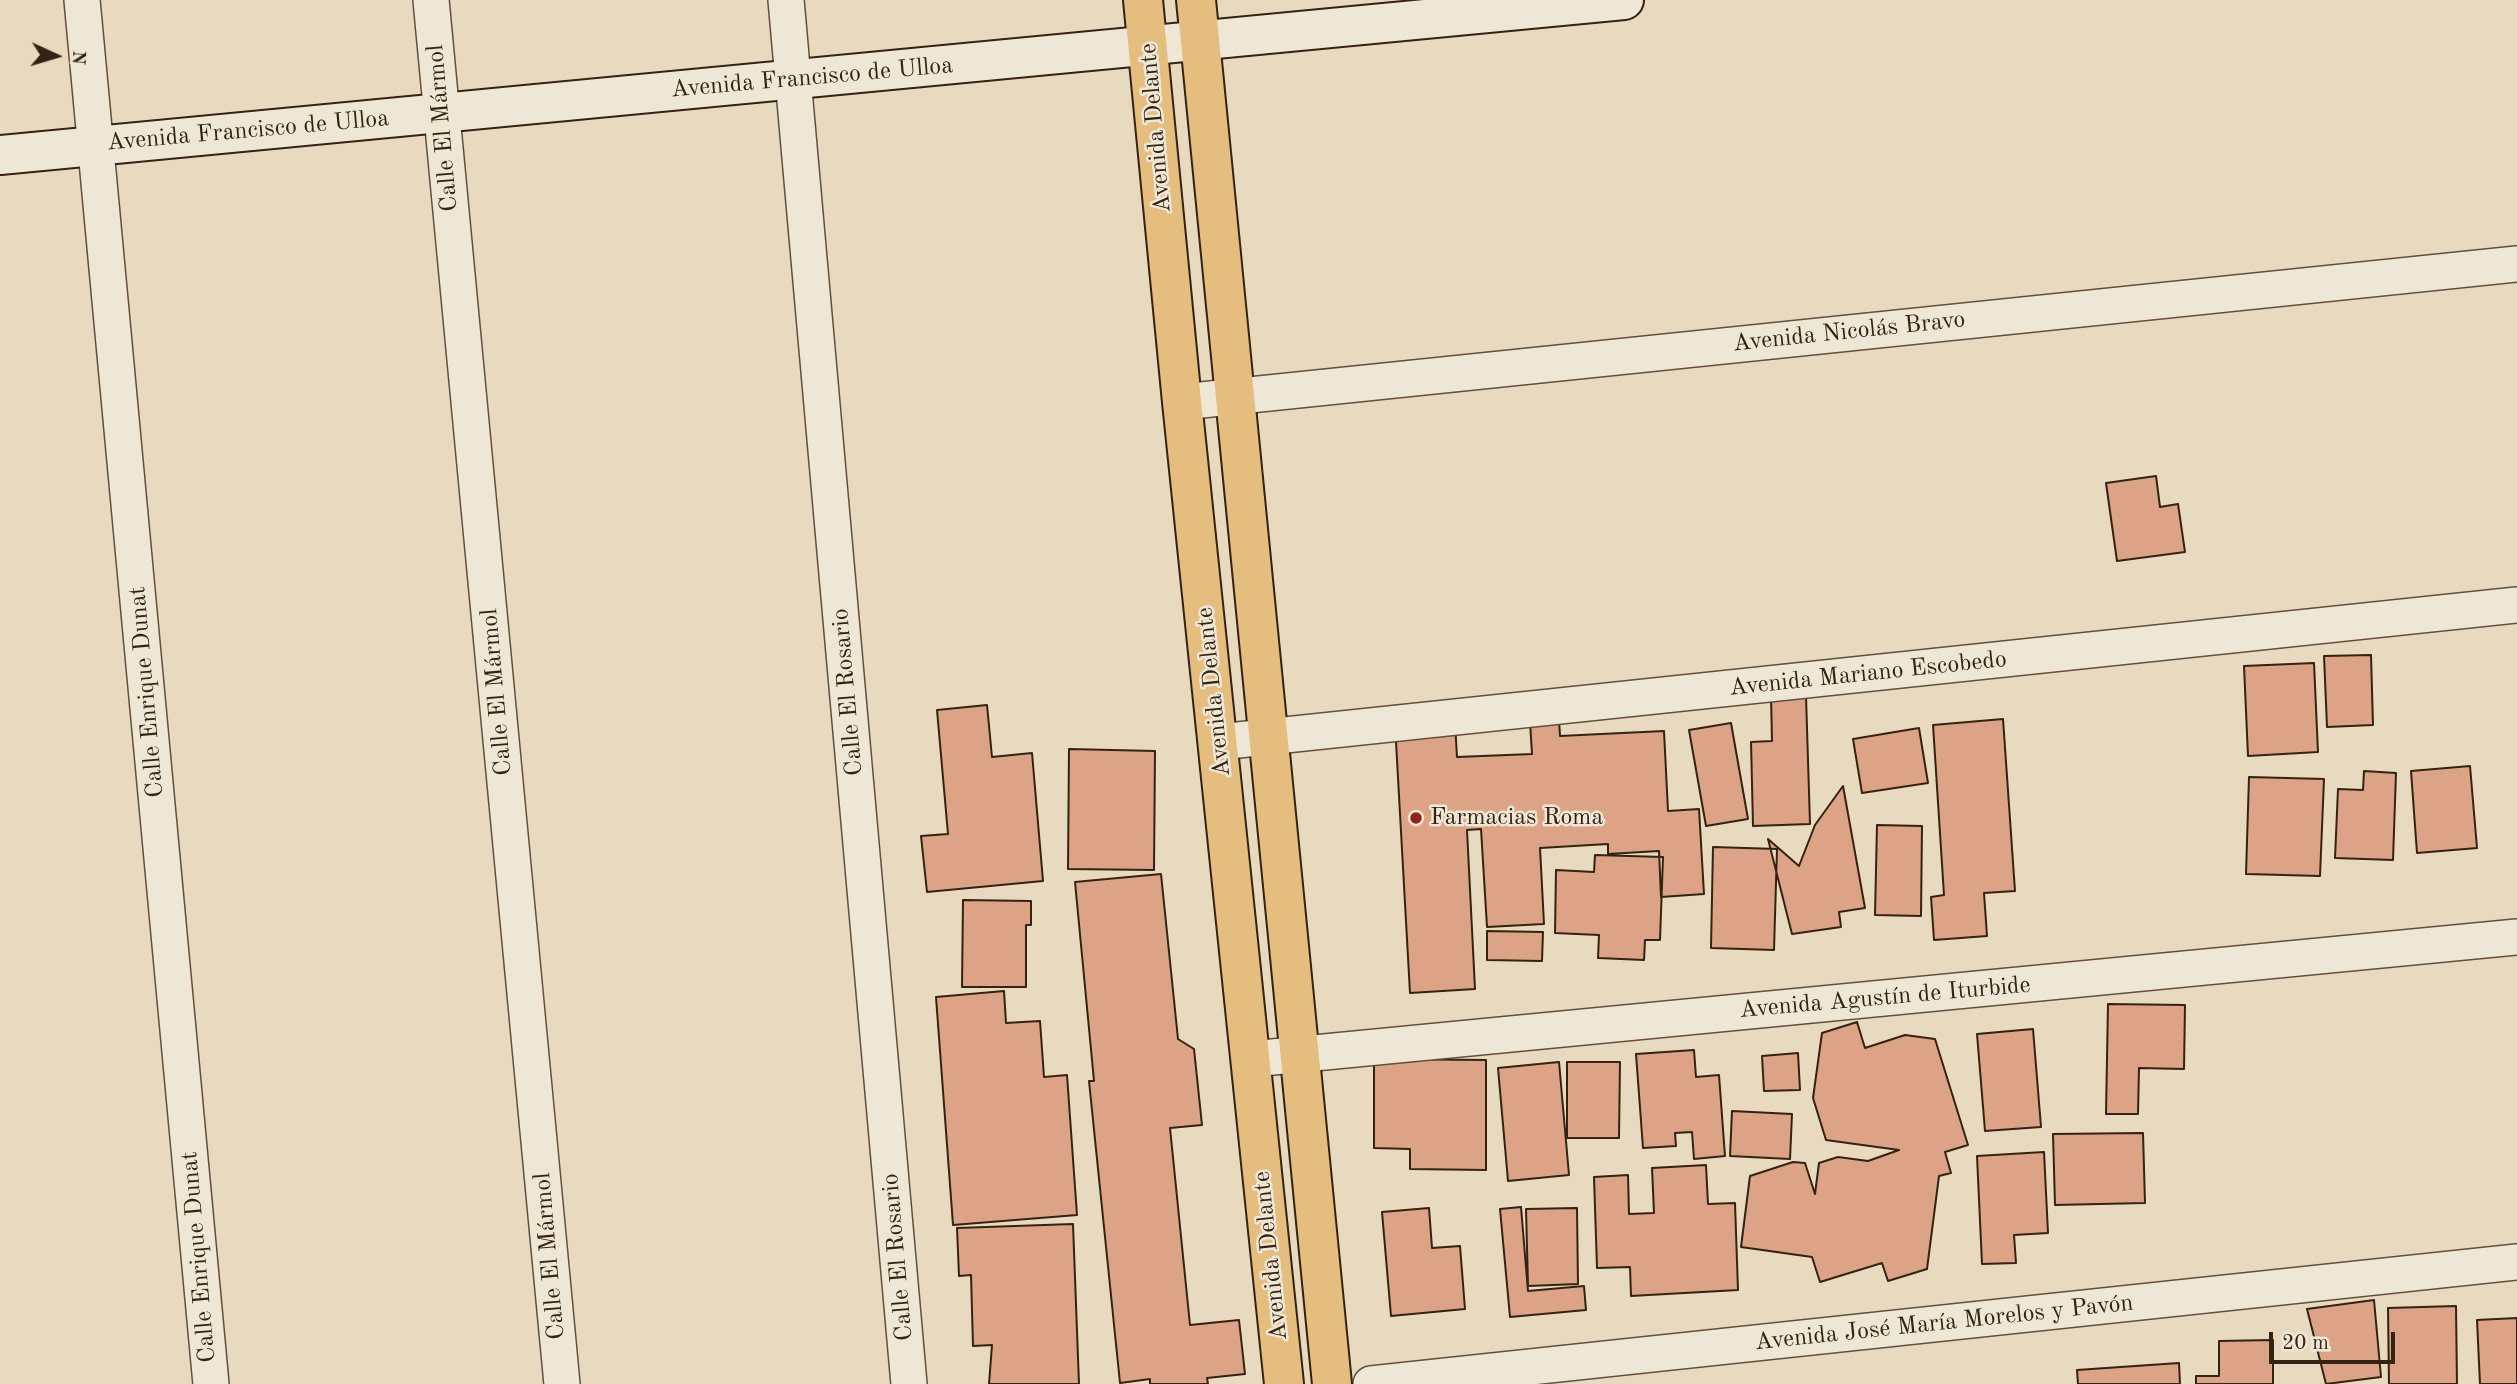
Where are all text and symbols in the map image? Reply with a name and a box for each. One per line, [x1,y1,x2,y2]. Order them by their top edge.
north arrow [21,21,91,91]
street label: Avenida Delante [1134,42,1178,214]
street label: Calle El Mármol [421,43,465,213]
text: N [67,50,87,65]
street label: Avenida Francisco de Ulloa [670,51,954,105]
street label: Avenida Francisco de Ulloa [106,104,390,158]
street label: Avenida Nicolás Bravo [1731,305,1967,359]
street label: Calle Enrique Dunat [123,585,171,799]
street label: Avenida Delante [1191,606,1237,778]
street label: Calle El Mármol [475,607,519,777]
street label: Calle El Rosario [826,607,870,777]
street label: Avenida Mariano Escobedo [1728,645,2008,703]
place label: Farmacias Roma [1430,804,1603,832]
marker: Farmacias Roma [1408,810,1424,826]
street label: Avenida Agustín de Iturbide [1738,971,2032,1025]
street label: Calle Enrique Dunat [175,1150,223,1364]
street label: Avenida Delante [1248,1170,1294,1342]
street label: Calle El Mármol [528,1171,572,1341]
street label: Calle El Rosario [876,1172,920,1342]
street label: Avenida José María Morelos y Pavón [1753,1289,2135,1357]
scale bar [2272,1318,2398,1362]
text: 20 m [2282,1333,2329,1354]

